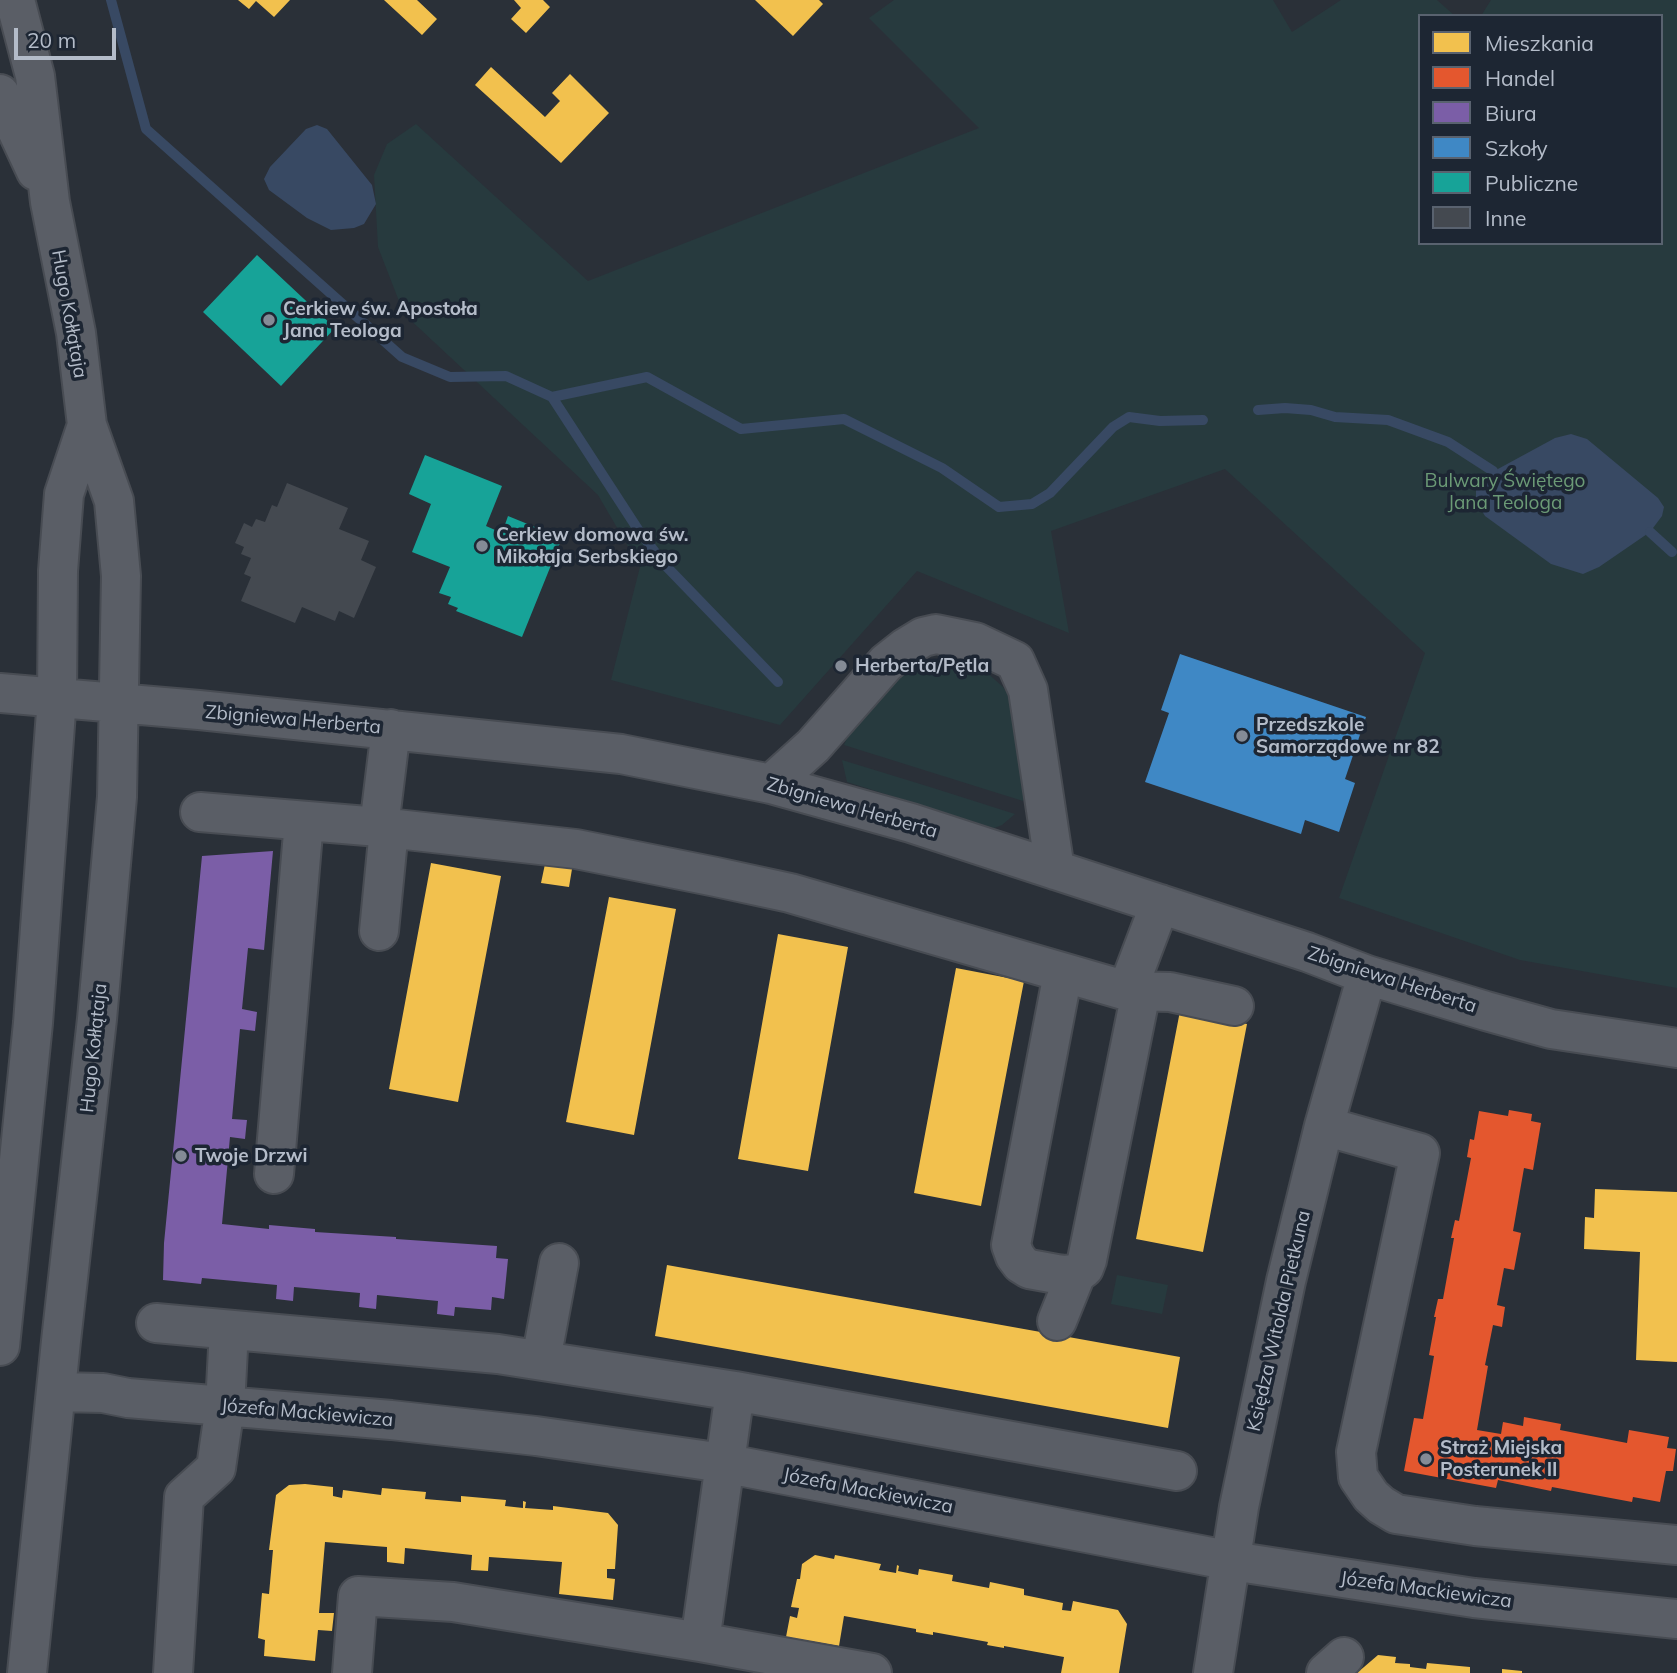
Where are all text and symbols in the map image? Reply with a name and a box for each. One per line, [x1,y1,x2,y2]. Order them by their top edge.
scale bar [18,14,119,58]
legend [1418,14,1663,245]
text: 20 m [27,27,76,53]
text: Mieszkania [1485,30,1594,56]
text: Handel [1485,65,1555,91]
text: Biura [1485,100,1537,126]
text: Szkoły [1485,135,1548,161]
text: Publiczne [1485,170,1578,196]
text: Inne [1485,205,1526,231]
street label: Hugo Kołłątaja [46,248,92,380]
place label: Cerkiew św. Apostoła Jana Teologa [283,298,478,342]
marker: Cerkiew św. Apostoła Jana Teologa [261,312,277,328]
park label: Bulwary Świętego Jana Teologa [1425,470,1585,514]
place label: Cerkiew domowa św. Mikołaja Serbskiego [496,524,689,568]
marker: Cerkiew domowa św. Mikołaja Serbskiego [474,538,490,554]
place label: Herberta/Pętla [855,655,989,677]
marker: Herberta/Pętla [833,658,849,674]
street label: Zbigniewa Herberta [204,701,382,739]
place label: Przedszkole Samorządowe nr 82 [1256,714,1440,758]
marker: Przedszkole Samorządowe nr 82 [1234,728,1250,744]
street label: Zbigniewa Herberta [764,773,940,843]
street label: Zbigniewa Herberta [1305,942,1479,1018]
street label: Hugo Kołłątaja [76,982,112,1114]
place label: Twoje Drzwi [195,1145,307,1167]
marker: Twoje Drzwi [173,1148,189,1164]
street label: Księdza Witolda Pietkuna [1242,1208,1316,1434]
street label: Józefa Mackiewicza [220,1394,394,1432]
place label: Straż Miejska Posterunek II [1440,1437,1562,1481]
marker: Straż Miejska Posterunek II [1418,1451,1434,1467]
street label: Józefa Mackiewicza [781,1463,955,1519]
street label: Józefa Mackiewicza [1339,1567,1513,1613]

